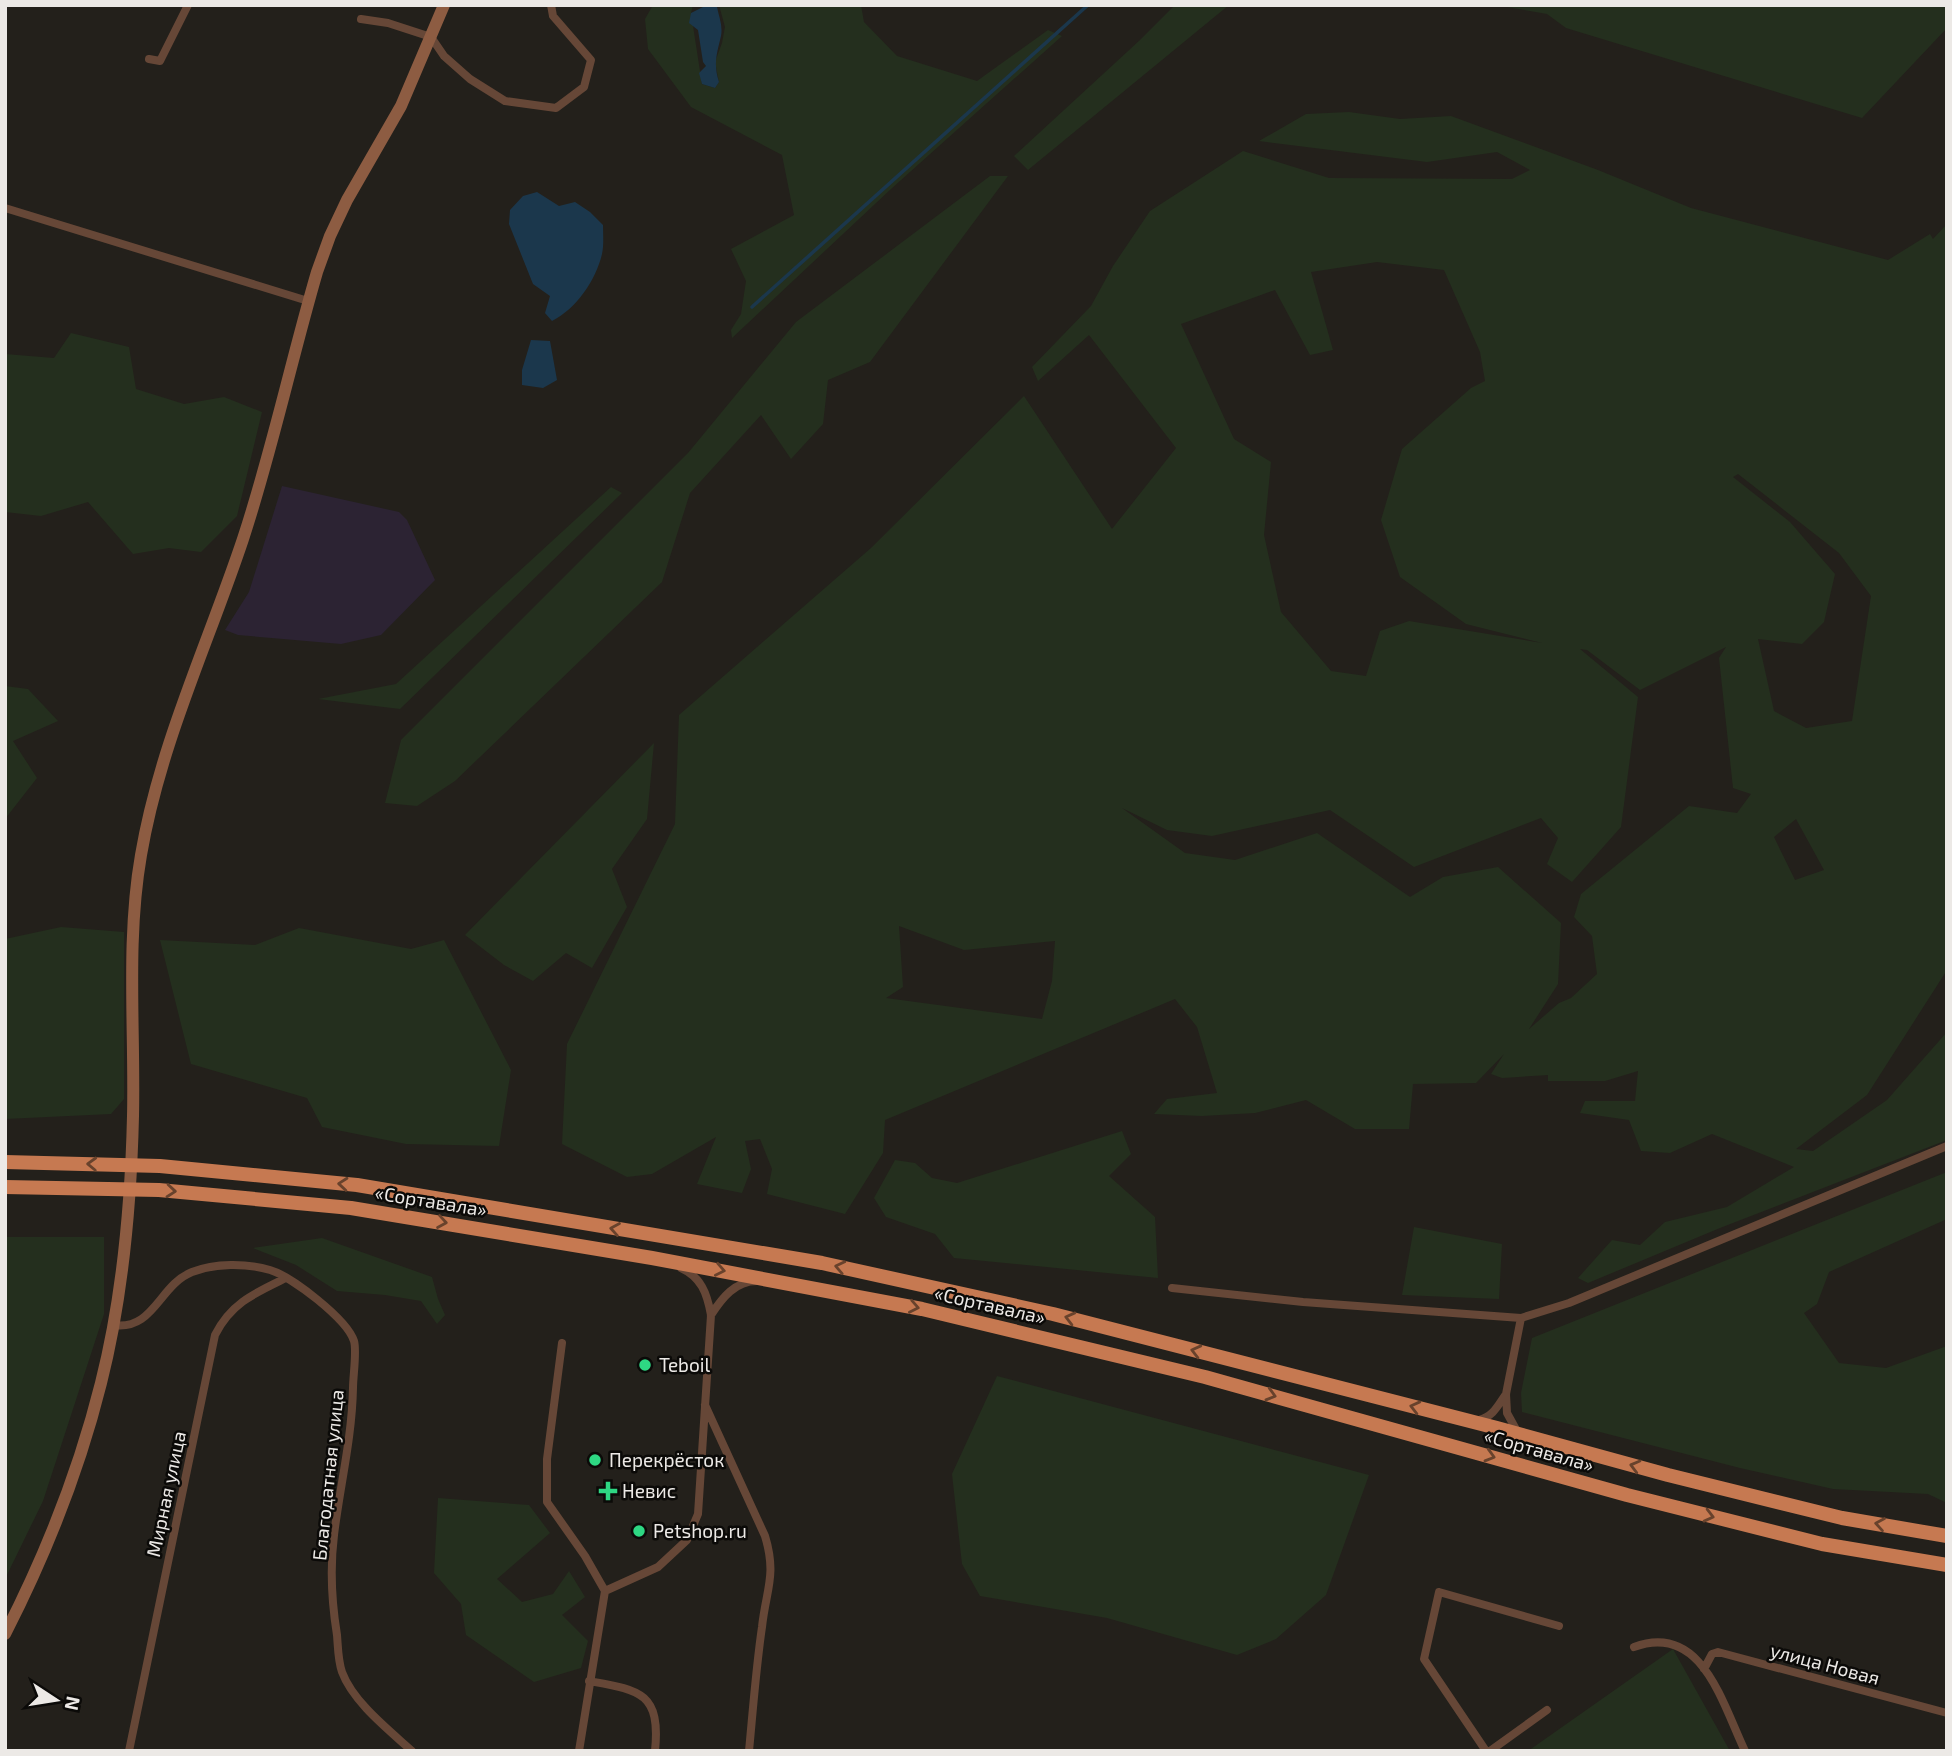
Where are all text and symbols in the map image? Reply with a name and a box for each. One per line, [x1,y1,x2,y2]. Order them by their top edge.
one-way arrow [86,1157,97,1172]
one-way arrow [337,1176,348,1191]
street label: «Сортавала» [373,1180,489,1221]
one-way arrow [166,1184,177,1199]
one-way arrow [436,1214,448,1229]
one-way arrow [610,1222,622,1237]
one-way arrow [714,1261,726,1276]
one-way arrow [834,1261,846,1276]
street label: «Сортавала» [932,1281,1048,1328]
one-way arrow [908,1299,920,1314]
one-way arrow [1064,1312,1076,1326]
one-way arrow [1191,1345,1203,1359]
place label: Teboil [659,1353,710,1376]
marker: Teboil [637,1357,653,1373]
one-way arrow [1265,1386,1277,1401]
street label: Благодатная улица [307,1388,349,1562]
one-way arrow [1409,1401,1421,1415]
street label: «Сортавала» [1482,1423,1597,1476]
street label: Мирная улица [141,1429,191,1559]
place label: Перекрёсток [609,1448,724,1471]
one-way arrow [1484,1448,1496,1463]
marker: Перекрёсток [587,1452,603,1468]
one-way arrow [1629,1459,1641,1474]
place label: Невис [622,1479,676,1502]
marker: Невис [600,1483,616,1499]
one-way arrow [1703,1508,1715,1522]
one-way arrow [1874,1518,1886,1533]
place label: Petshop.ru [653,1519,747,1542]
marker: Petshop.ru [631,1523,647,1539]
street label: улица Новая [1768,1638,1882,1690]
north arrow [21,1665,91,1735]
text: N [60,1695,86,1713]

